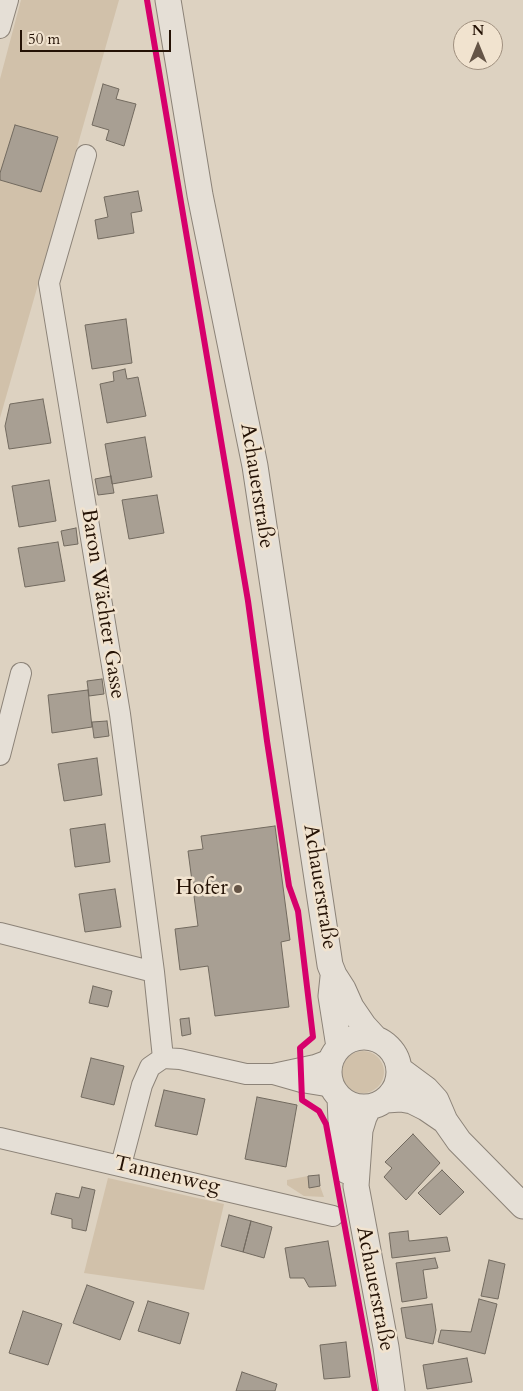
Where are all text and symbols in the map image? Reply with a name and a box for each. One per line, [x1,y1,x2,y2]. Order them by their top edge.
scale bar [22,20,174,52]
north arrow [453,20,503,70]
text: N [472,21,484,40]
text: 50 m [28,29,60,49]
street label: Achauerstraße [234,422,278,550]
street label: Baron Wächter Gasse [75,507,129,701]
street label: Achauerstraße [297,823,341,951]
place label: Hofer [176,876,228,902]
marker: Hofer [232,883,244,895]
street label: Tannenweg [112,1152,222,1200]
street label: Achauerstraße [350,1225,398,1353]

